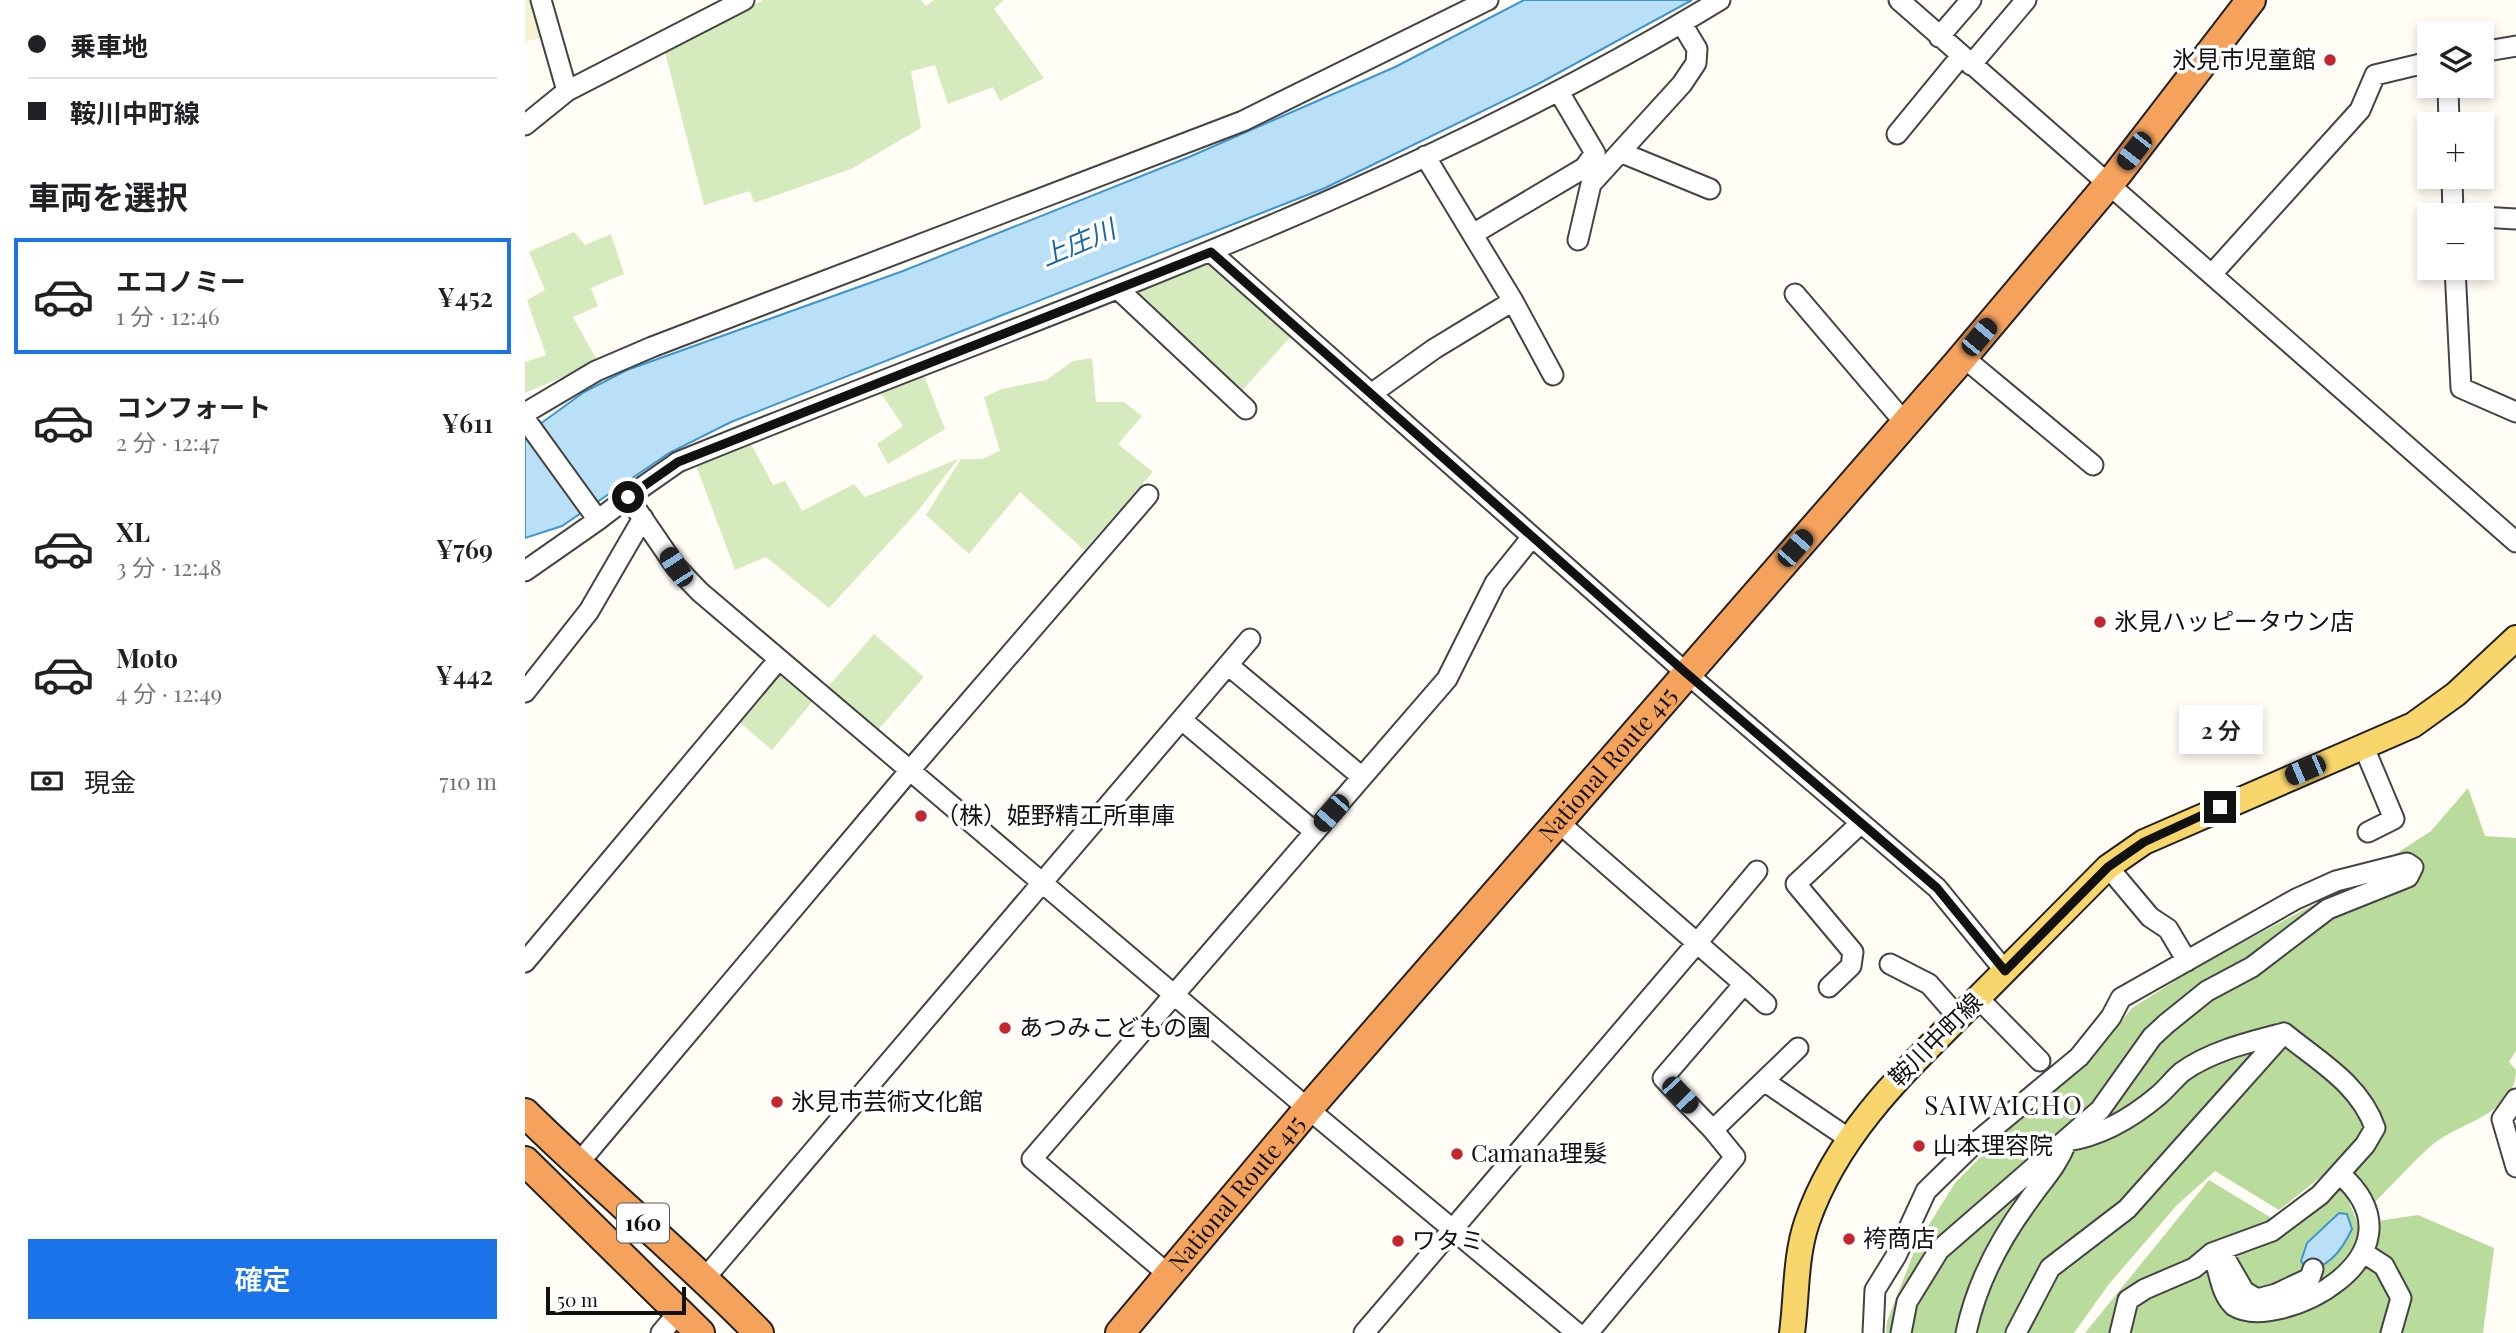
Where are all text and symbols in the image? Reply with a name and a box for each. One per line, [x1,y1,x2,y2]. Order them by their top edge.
map controls [2417,21,2494,280]
button: layers [2417,21,2494,98]
text: 乗車地 [70,28,148,63]
place label: 氷見市児童館 [2172,42,2316,74]
marker: 氷見市児童館 [2322,52,2338,68]
text: 鞍川中町線 [70,95,200,130]
button: + [2417,112,2494,189]
car [2113,128,2156,174]
text: 車両を選択 [28,174,188,217]
button: − [2417,203,2494,280]
water label: 上庄川 [1035,209,1123,273]
text: エコノミー [116,263,246,298]
icon: car [32,265,95,328]
text: ¥452 [437,279,493,314]
text: 1 分 · 12:46 [116,300,220,331]
car [1958,314,2001,360]
text: コンフォート [116,389,271,424]
icon: car [32,391,95,454]
text: ¥611 [442,405,493,440]
text: 2 分 · 12:47 [116,426,219,457]
route start [612,481,644,513]
text: XL [116,514,150,549]
icon: car [32,517,95,580]
car [1774,525,1817,571]
text: ¥769 [436,531,493,566]
car [656,544,697,590]
text: 3 分 · 12:48 [116,551,222,582]
place label: 氷見ハッピータウン店 [2114,604,2354,636]
marker: 氷見ハッピータウン店 [2092,614,2108,630]
text: Moto [116,640,178,675]
icon: car [32,643,95,706]
text: ¥442 [436,657,493,692]
text: 4 分 · 12:49 [116,677,222,708]
street label: National Route 415 [1530,679,1683,848]
callout: 2 分 [2178,706,2262,754]
text: 2 分 [2201,714,2241,745]
car [2282,752,2329,788]
icon: cash [28,762,66,800]
text: 現金 [84,764,136,799]
text: 710 m [439,765,497,796]
car [1310,790,1353,836]
route end [2204,791,2236,823]
place label: （株）姫野精工所車庫 [935,798,1175,830]
marker: （株）姫野精工所車庫 [913,808,929,824]
street label: 鞍川中町線 [1881,985,1988,1092]
place label: あつみこどもの園 [1019,1010,1211,1042]
marker: あつみこどもの園 [997,1020,1013,1036]
car [1658,1073,1703,1117]
place label: 氷見市芸術文化館 [791,1084,983,1116]
district label: SAIWAICHO [1924,1087,2084,1122]
marker: 氷見市芸術文化館 [769,1094,785,1110]
street label: National Route 415 [1160,1107,1311,1277]
place label: 山本理容院 [1933,1128,2053,1160]
place label: Camana理髮 [1471,1136,1607,1168]
marker: 山本理容院 [1911,1138,1927,1154]
marker: Camana理髮 [1449,1146,1465,1162]
road number: 160 [617,1204,669,1242]
place label: 袴商店 [1863,1221,1935,1253]
place label: ワタミ [1412,1223,1484,1255]
marker: 袴商店 [1841,1231,1857,1247]
marker: ワタミ [1390,1233,1406,1249]
button: 確定 [28,1239,497,1319]
scale bar [546,1284,686,1316]
text: 50 m [557,1286,598,1312]

